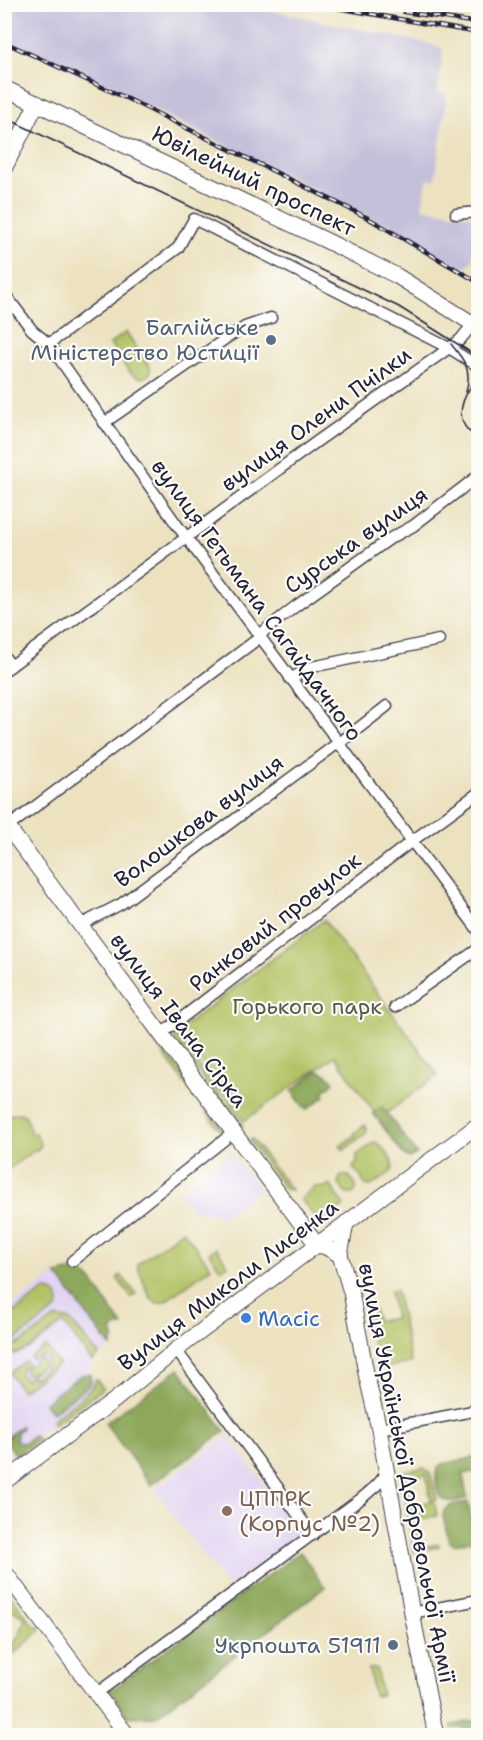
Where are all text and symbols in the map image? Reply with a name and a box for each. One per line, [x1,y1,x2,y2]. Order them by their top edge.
street label: Ювілейний проспект [147,119,361,243]
place label: Баглійське Міністерство Юстиції [31,313,260,367]
marker: Баглійське Міністерство Юстиції [264,333,278,347]
street label: вулиця Олени Пчілки [215,340,417,498]
street label: вулиця Гетьмана Сагайдачного [145,453,369,747]
street label: Сурська вулиця [279,480,433,600]
street label: Волошкова вулиця [109,748,289,894]
street label: Ранковий провулок [183,846,367,998]
street label: вулиця Івана Сірка [104,927,255,1114]
park label: Горького парк [232,992,382,1021]
street label: Вулиця Миколи Лисенка [112,1192,344,1377]
street label: вулиця Української Добровольчої Армії [352,1260,462,1686]
place label: Macic [258,1304,320,1333]
marker: Macic [239,1311,253,1325]
place label: ЦППРК (Корпус №2) [239,1484,380,1538]
marker: ЦППРК (Корпус №2) [220,1504,234,1518]
place label: Укрпошта 51911 [214,1631,381,1660]
marker: Укрпошта 51911 [386,1638,400,1652]

